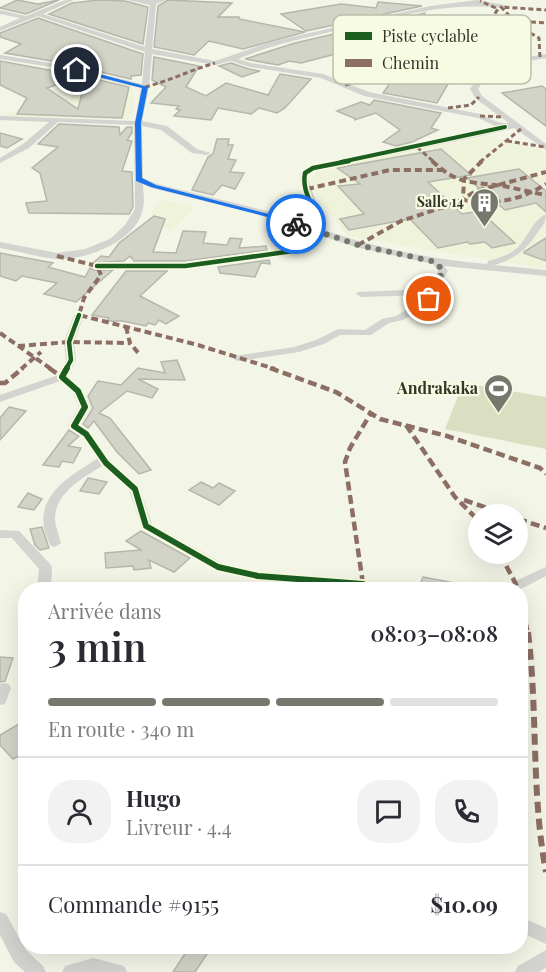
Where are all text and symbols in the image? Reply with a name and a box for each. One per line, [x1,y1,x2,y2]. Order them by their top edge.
legend [333,15,531,84]
text: Piste cyclable [382,25,478,46]
pin [51,44,102,95]
text: Chemin [382,52,439,73]
icon: home [60,53,93,86]
building icon: Salle 14 [469,186,501,228]
place label: Salle 14 [417,192,464,211]
courier [266,194,326,254]
icon: bike [280,208,313,241]
pin [403,273,454,324]
icon: bag [412,282,445,315]
sports icon: Andrakaka [483,372,515,414]
place label: Andrakaka [396,377,479,398]
map controls [468,504,528,564]
button: layers [468,504,528,564]
text: Arrivée dans [48,597,162,624]
text: 08:03–08:08 [371,618,498,648]
text: 3 min [48,620,146,672]
text: En route · 340 m [48,715,194,742]
button: person [48,780,111,843]
button: chat [357,780,420,843]
button: phone [435,780,498,843]
text: Hugo [126,783,181,813]
text: Livreur · 4.4 [126,813,232,840]
text: Commande #9155 [48,889,219,919]
text: $10.09 [430,889,498,919]

